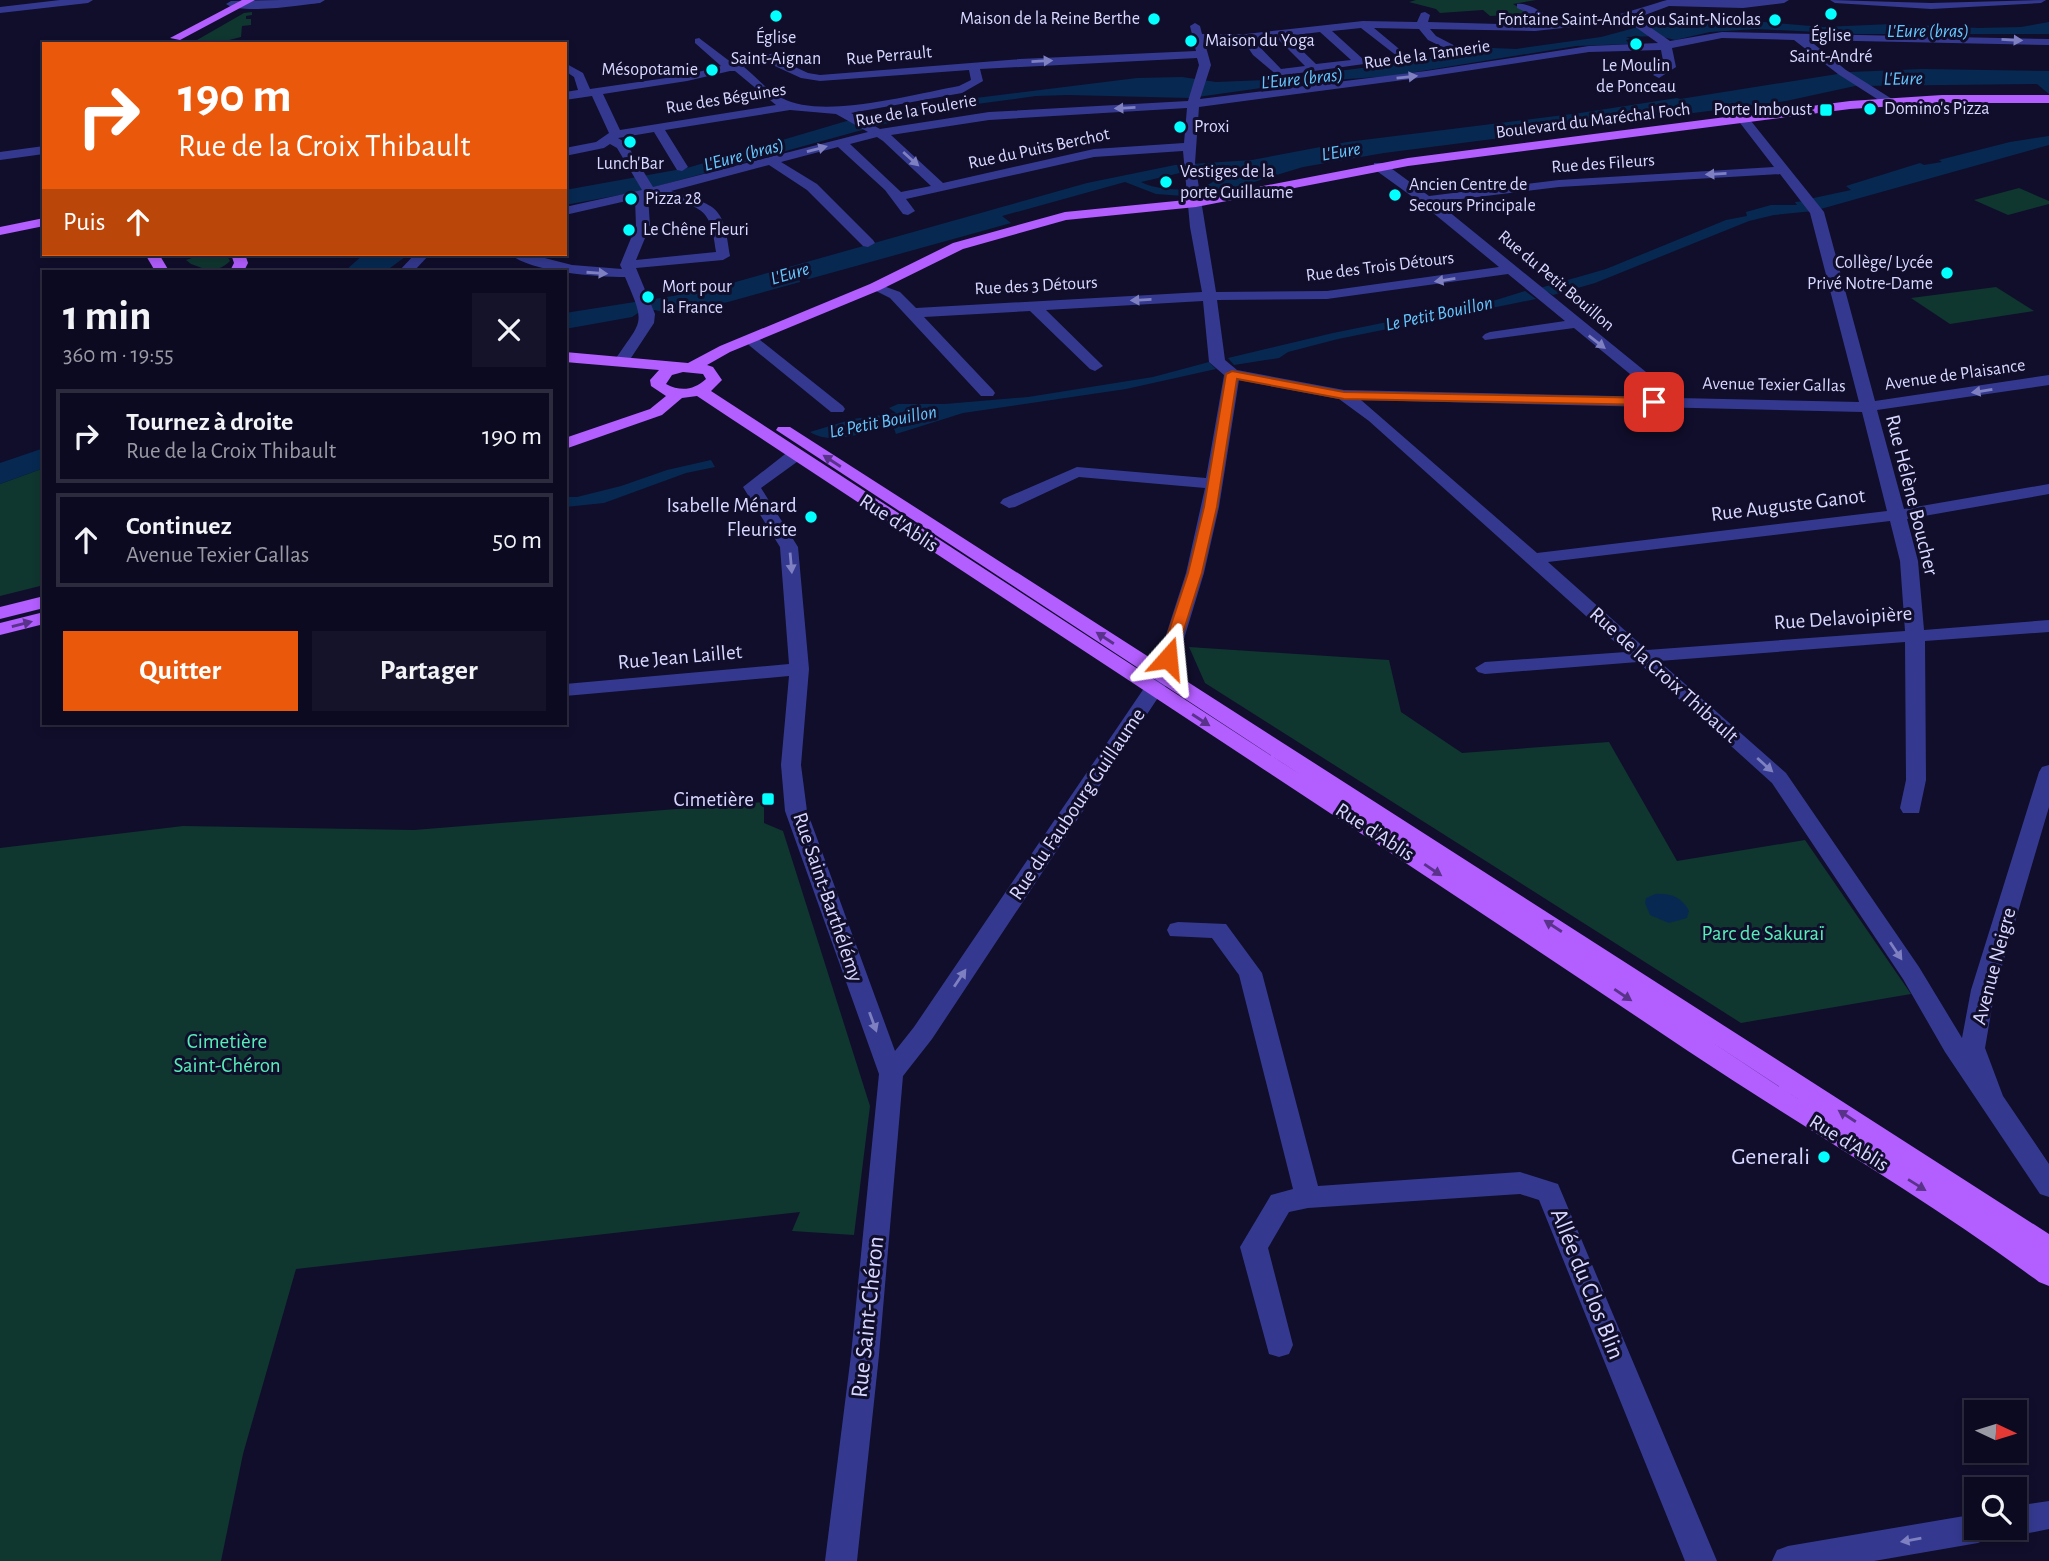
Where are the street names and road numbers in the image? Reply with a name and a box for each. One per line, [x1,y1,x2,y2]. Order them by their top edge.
street label: Rue de la Tannerie [1363,37,1491,73]
street label: Rue Perrault [845,43,933,69]
street label: Rue des Béguines [665,81,787,117]
street label: Rue de la Foulerie [854,91,978,131]
street label: Boulevard du Maréchal Foch [1495,100,1691,142]
street label: Rue du Puits Berchot [967,125,1112,173]
street label: Rue des Fileurs [1551,151,1655,177]
street label: Rue du Petit Bouillon [1494,227,1618,335]
street label: Rue des Trois Détours [1305,249,1455,285]
street label: Rue des 3 Détours [974,274,1098,298]
street label: Avenue de Plaisance [1884,356,2026,394]
street label: Avenue Texier Gallas [1702,375,1846,395]
street label: Rue Hélène Boucher [1882,412,1942,578]
street label: Rue Auguste Ganot [1710,485,1867,525]
street label: Rue d'Ablis [856,490,942,556]
street label: Rue de la Croix Thibault [1586,603,1743,747]
street label: Rue Delavoipière [1773,603,1913,633]
street label: Rue Jean Laillet [617,641,743,673]
street label: Rue du Faubourg Guillaume [1005,704,1149,904]
street label: Rue d'Ablis [1332,799,1418,865]
street label: Rue Saint-Barthélémy [789,810,867,984]
street label: Avenue Neigre [1968,905,2020,1027]
street label: Rue d'Ablis [1806,1110,1892,1176]
street label: Allée du Clos Blin [1546,1205,1628,1363]
street label: Rue Saint-Chéron [848,1235,888,1399]

